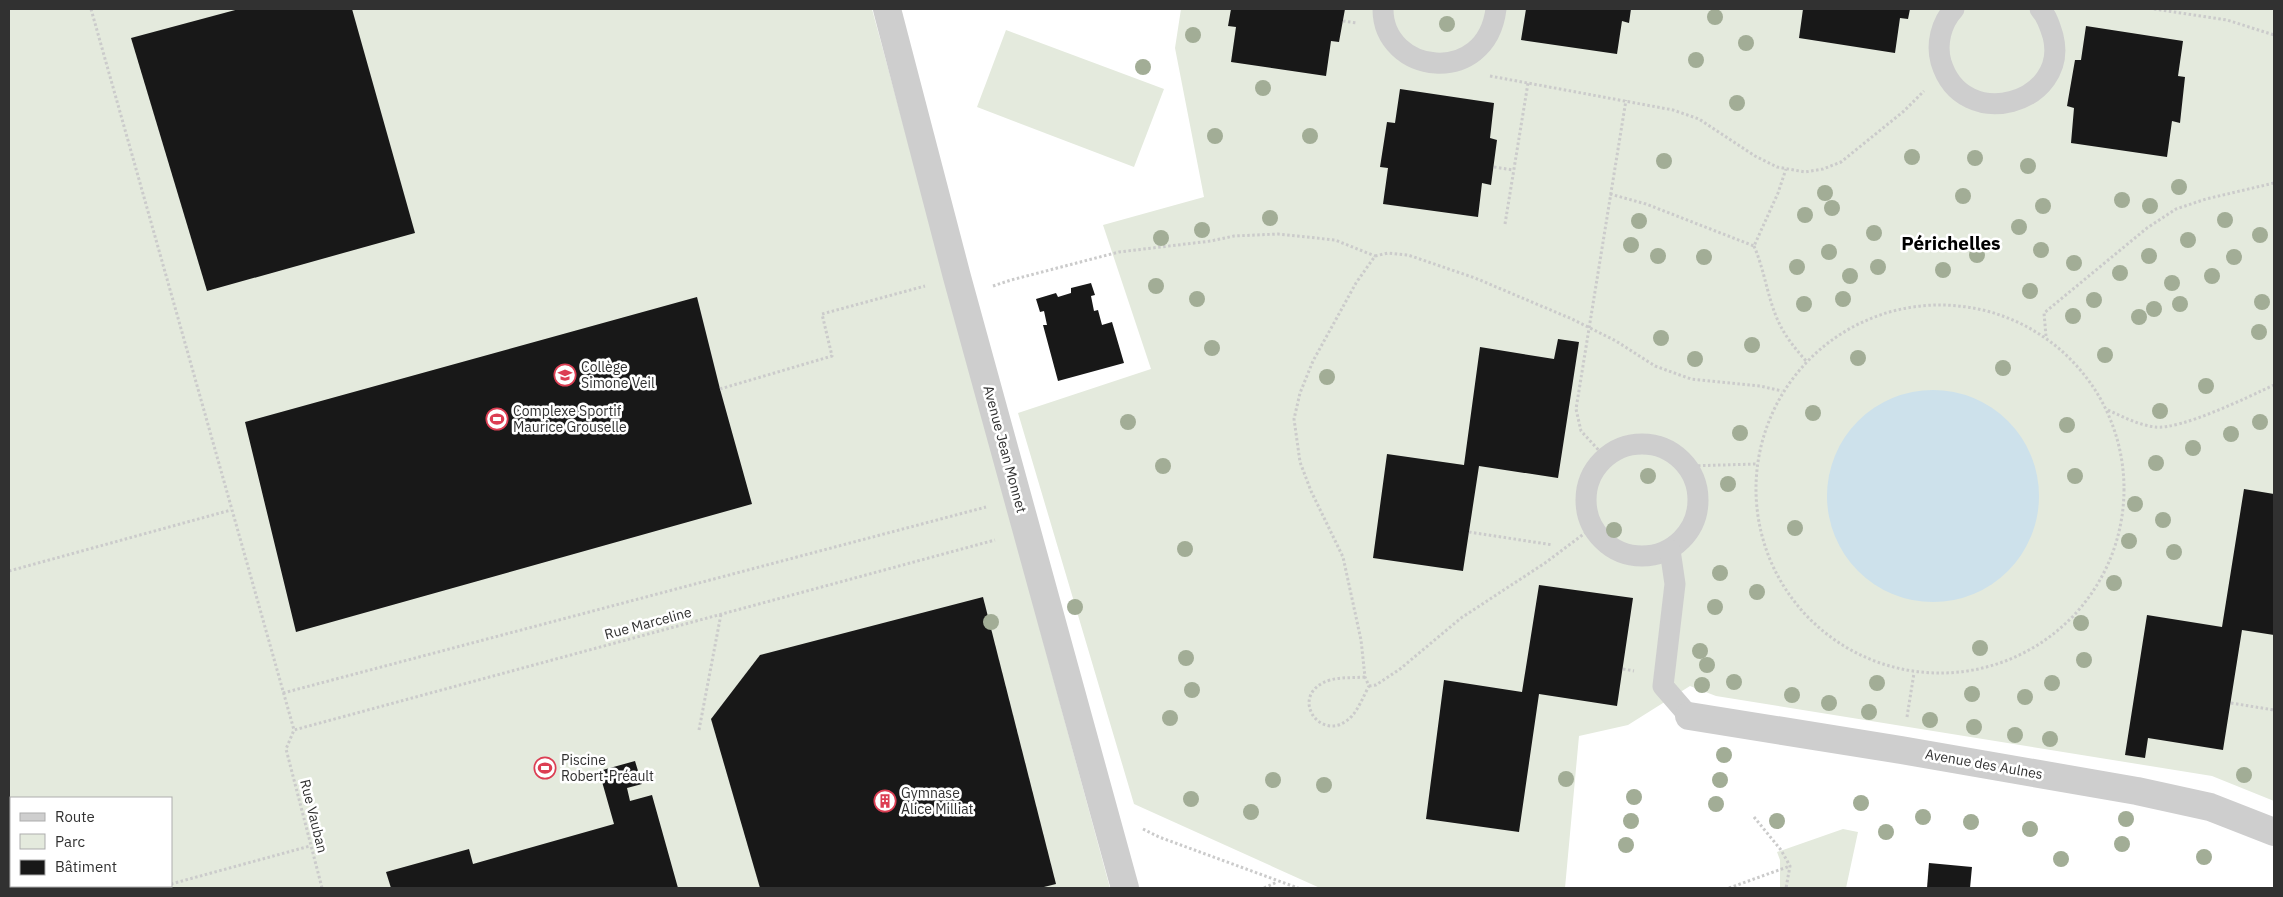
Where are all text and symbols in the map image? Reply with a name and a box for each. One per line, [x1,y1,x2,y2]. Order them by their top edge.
district label: Périchelles [1901,231,2001,255]
place label: Collège Simone Veil [581,358,655,392]
school or university icon: Collège Simone Veil [553,363,577,387]
street label: Avenue Jean Monnet [979,383,1031,515]
place label: Complexe Sportif Maurice Grouselle [513,402,627,436]
sports icon: Complexe Sportif Maurice Grouselle [485,407,509,431]
street label: Rue Marceline [602,603,694,643]
street label: Avenue des Aulnes [1924,745,2044,783]
place label: Piscine Robert-Préault [561,751,654,785]
sports icon: Piscine Robert-Préault [533,756,557,780]
street label: Rue Vauban [296,777,332,855]
place label: Gymnase Alice Milliat [901,784,974,818]
building icon: Gymnase Alice Milliat [873,789,897,813]
legend [10,797,172,887]
text: Route [55,807,95,826]
text: Parc [55,832,85,851]
text: Bâtiment [55,857,117,876]

